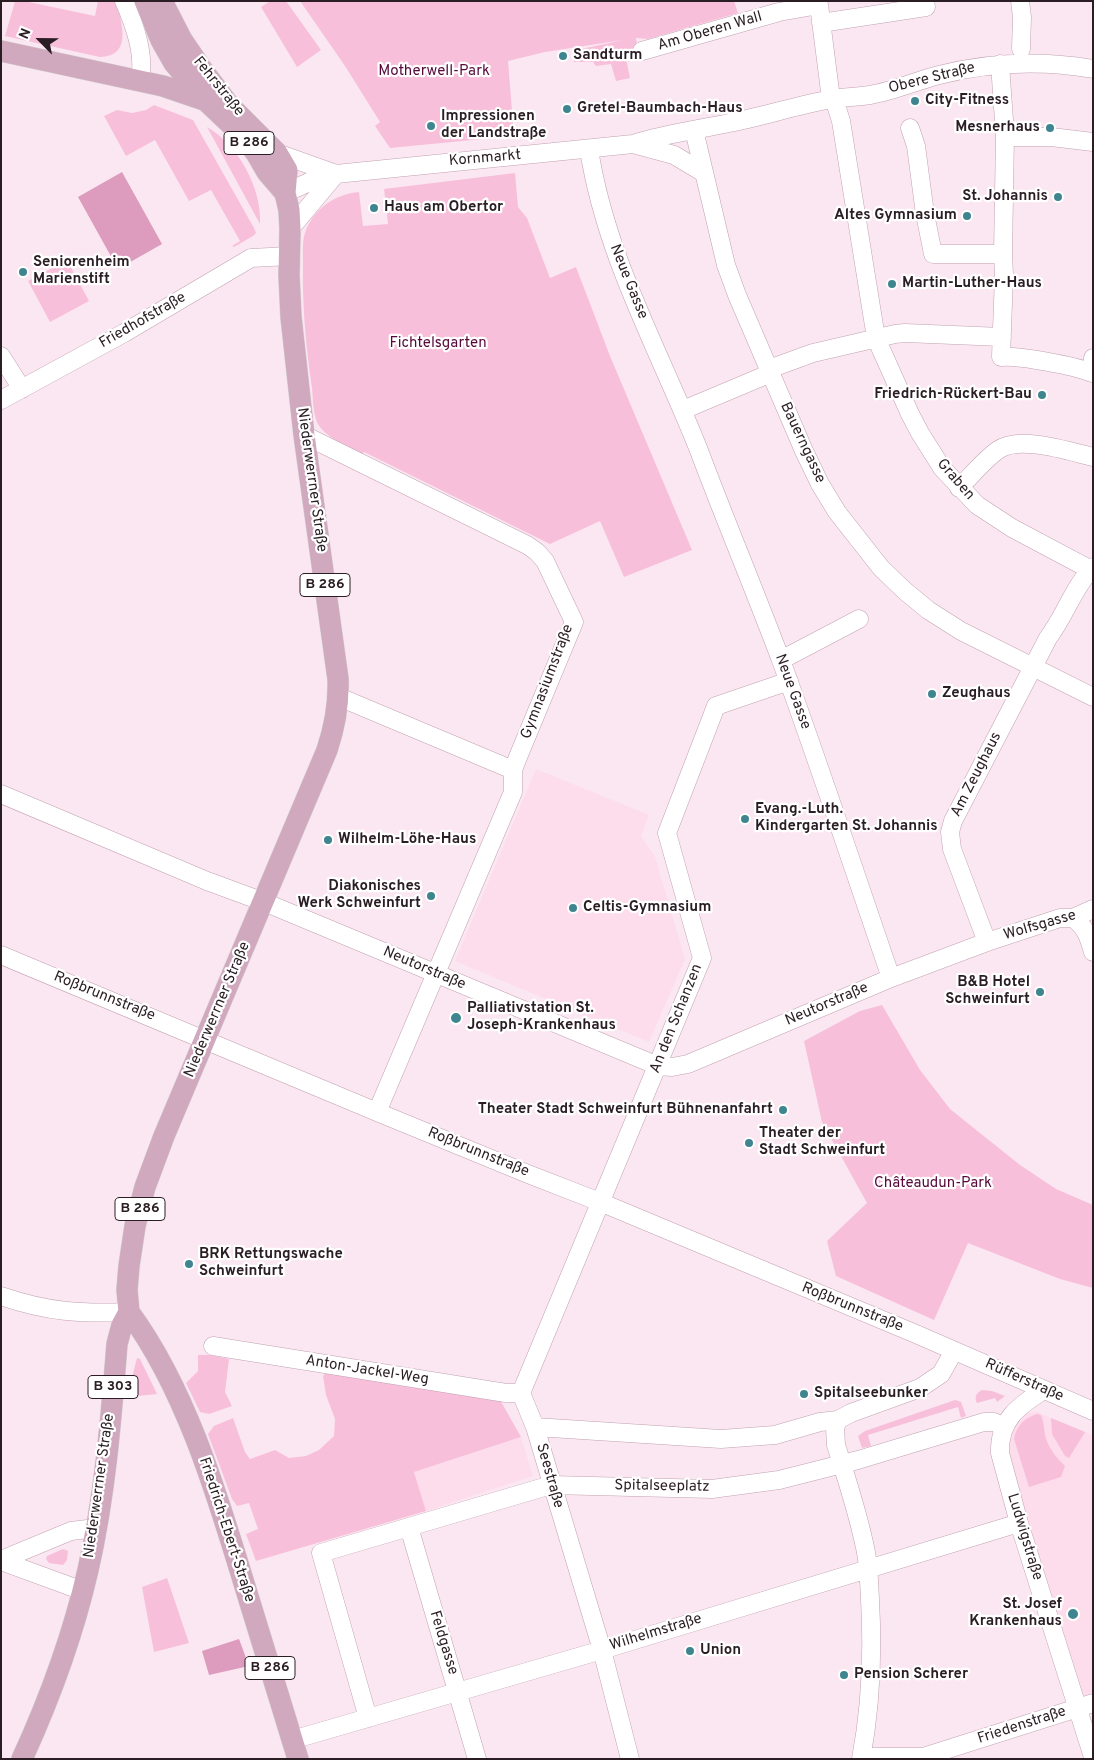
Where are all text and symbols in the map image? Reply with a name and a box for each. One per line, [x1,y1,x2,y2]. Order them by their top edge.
street label: Am Oberen Wall [656,8,764,56]
north arrow [15,15,65,65]
text: N [16,26,36,42]
place label: Sandturm [573,47,642,65]
marker: Sandturm [557,50,569,62]
street label: Fehrstraße [189,54,247,120]
street label: Obere Straße [887,60,977,98]
park label: Motherwell-Park [378,63,490,81]
place label: City-Fitness [925,92,1009,110]
marker: City-Fitness [909,95,921,107]
place label: Gretel-Baumbach-Haus [577,100,743,118]
marker: Gretel-Baumbach-Haus [561,103,573,115]
place label: Impressionen der Landstraße [441,108,546,143]
place label: Mesnerhaus [955,119,1040,137]
marker: Impressionen der Landstraße [425,120,437,132]
marker: Mesnerhaus [1044,122,1056,134]
road number: B 286 [224,132,274,154]
street label: Kornmarkt [448,147,522,171]
place label: St. Johannis [962,188,1048,206]
marker: St. Johannis [1052,191,1064,203]
place label: Haus am Obertor [384,199,503,217]
marker: Haus am Obertor [368,202,380,214]
place label: Altes Gymnasium [834,207,957,225]
marker: Altes Gymnasium [961,210,973,222]
street label: Neue Gasse [605,242,651,322]
place label: Seniorenheim Marienstift [33,254,130,289]
marker: Seniorenheim Marienstift [17,266,29,278]
place label: Martin-Luther-Haus [902,275,1042,293]
marker: Martin-Luther-Haus [886,278,898,290]
street label: Friedhofstraße [97,289,189,353]
park label: Fichtelsgarten [389,335,487,353]
place label: Friedrich-Rückert-Bau [874,386,1032,404]
marker: Friedrich-Rückert-Bau [1036,389,1048,401]
street label: Bauerngasse [775,400,829,486]
street label: Niederwerrner Straße [292,407,330,553]
street label: Graben [932,456,978,504]
road number: B 286 [300,574,350,596]
street label: Gymnasiumstraße [518,622,578,742]
street label: Neue Gasse [770,652,814,732]
place label: Zeughaus [942,685,1011,703]
marker: Zeughaus [926,688,938,700]
street label: Am Zeughaus [948,730,1006,820]
place label: Evang.-Luth. Kindergarten St. Johannis [755,801,938,836]
marker: Evang.-Luth. Kindergarten St. Johannis [739,813,751,825]
place label: Wilhelm-Löhe-Haus [338,831,476,849]
marker: Wilhelm-Löhe-Haus [322,834,334,846]
place label: Diakonisches Werk Schweinfurt [298,878,421,913]
marker: Diakonisches Werk Schweinfurt [425,890,437,902]
place label: Celtis-Gymnasium [583,899,711,917]
marker: Celtis-Gymnasium [567,902,579,914]
street label: Wolfsgasse [1002,907,1078,945]
street label: Niederwerrner Straße [181,940,255,1080]
street label: Neutorstraße [380,943,468,995]
street label: An den Schanzen [647,962,707,1076]
street label: Roßbrunnstraße [51,968,157,1026]
place label: B&B Hotel Schweinfurt [945,974,1030,1009]
street label: Neutorstraße [783,979,871,1031]
marker: B&B Hotel Schweinfurt [1034,986,1046,998]
place label: Palliativstation St. Joseph-Krankenhaus [467,1000,616,1035]
marker: Palliativstation St. Joseph-Krankenhaus [449,1011,463,1025]
place label: Theater Stadt Schweinfurt Bühnenanfahrt [478,1101,773,1119]
marker: Theater Stadt Schweinfurt Bühnenanfahrt [777,1104,789,1116]
street label: Roßbrunnstraße [425,1124,531,1182]
place label: Theater der Stadt Schweinfurt [759,1125,885,1160]
marker: Theater der Stadt Schweinfurt [743,1137,755,1149]
park label: Châteaudun-Park [874,1175,992,1193]
road number: B 286 [115,1198,165,1220]
place label: BRK Rettungswache Schweinfurt [199,1246,343,1281]
marker: BRK Rettungswache Schweinfurt [183,1258,195,1270]
street label: Roßbrunnstraße [799,1279,905,1337]
street label: Anton-Jackel-Weg [304,1352,430,1390]
street label: Rüfferstraße [982,1356,1066,1406]
road number: B 303 [88,1375,138,1398]
place label: Spitalseebunker [814,1385,928,1403]
marker: Spitalseebunker [798,1388,810,1400]
street label: Niederwerrner Straße [81,1413,119,1559]
street label: Seestraße [531,1441,567,1511]
street label: Friedrich-Ebert-Straße [194,1455,258,1605]
street label: Spitalseeplatz [614,1477,710,1497]
street label: Ludwigstraße [1002,1491,1046,1583]
place label: St. Josef Krankenhaus [969,1596,1062,1631]
marker: St. Josef Krankenhaus [1066,1607,1080,1621]
street label: Feldgasse [425,1609,461,1677]
street label: Wilhelmstraße [608,1610,704,1656]
place label: Union [700,1642,741,1660]
marker: Union [684,1645,696,1657]
road number: B 286 [245,1656,295,1680]
place label: Pension Scherer [854,1666,968,1684]
marker: Pension Scherer [838,1669,850,1681]
street label: Friedenstraße [975,1703,1069,1749]

